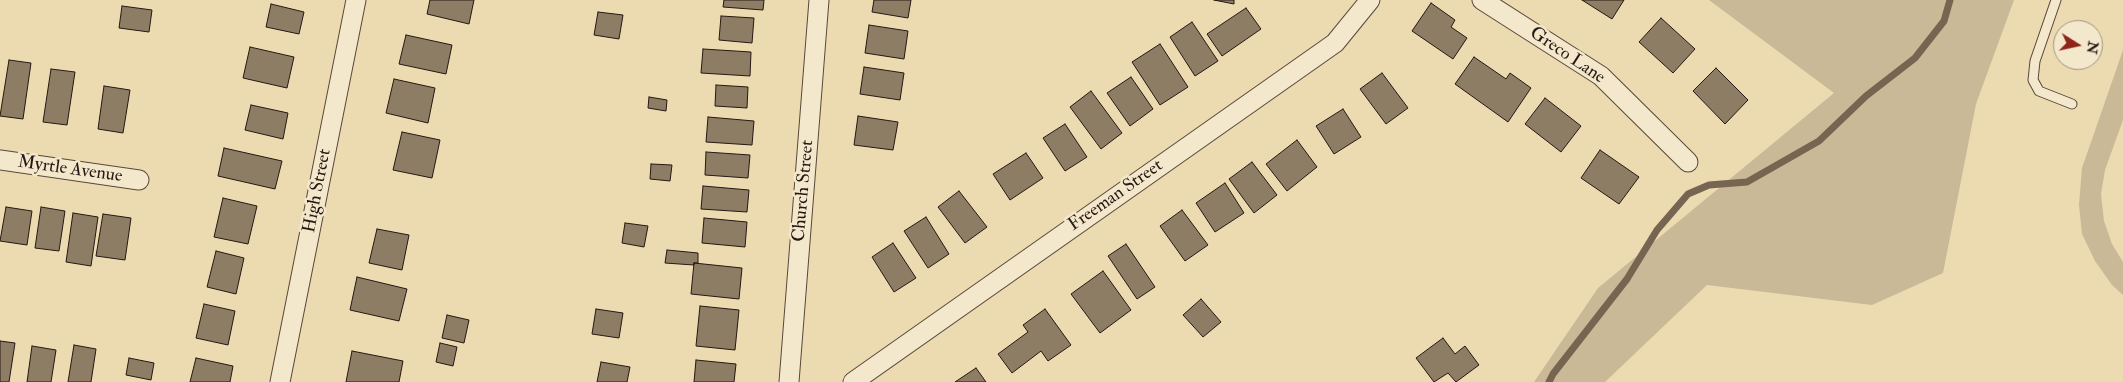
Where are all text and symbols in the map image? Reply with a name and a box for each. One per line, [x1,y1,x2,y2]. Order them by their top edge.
north arrow [2053,20,2103,70]
street label: Greco Lane [1525,23,1609,89]
text: N [2083,40,2102,55]
street label: Church Street [789,139,819,243]
street label: High Street [299,147,337,235]
street label: Myrtle Avenue [16,152,124,188]
street label: Freeman Street [1065,156,1167,236]

